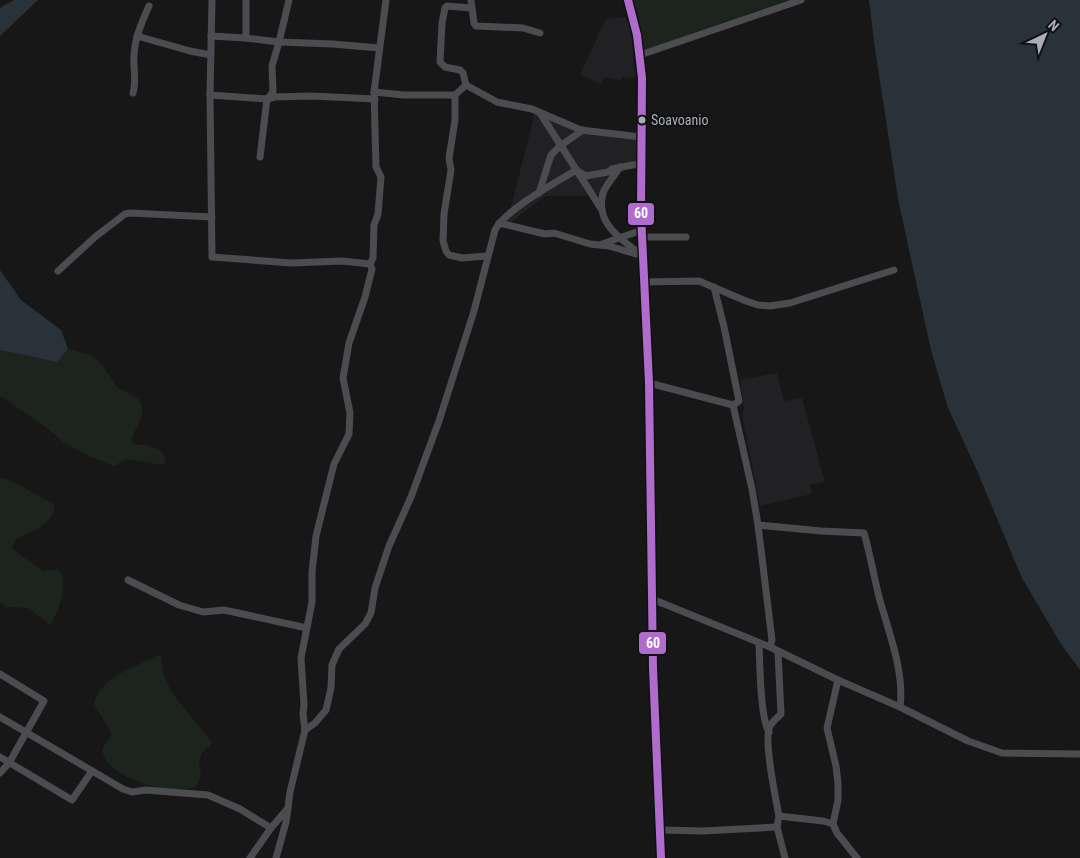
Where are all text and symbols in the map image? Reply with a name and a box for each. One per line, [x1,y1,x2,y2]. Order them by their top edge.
north arrow [1020,10,1070,60]
text: N [1045,17,1062,34]
place label: Soavoanio [651,112,709,128]
marker: Soavoanio [637,115,647,125]
line badge: 60 [627,202,655,226]
text: 60 [634,205,648,221]
line badge: 60 [638,631,667,655]
text: 60 [646,635,660,651]

